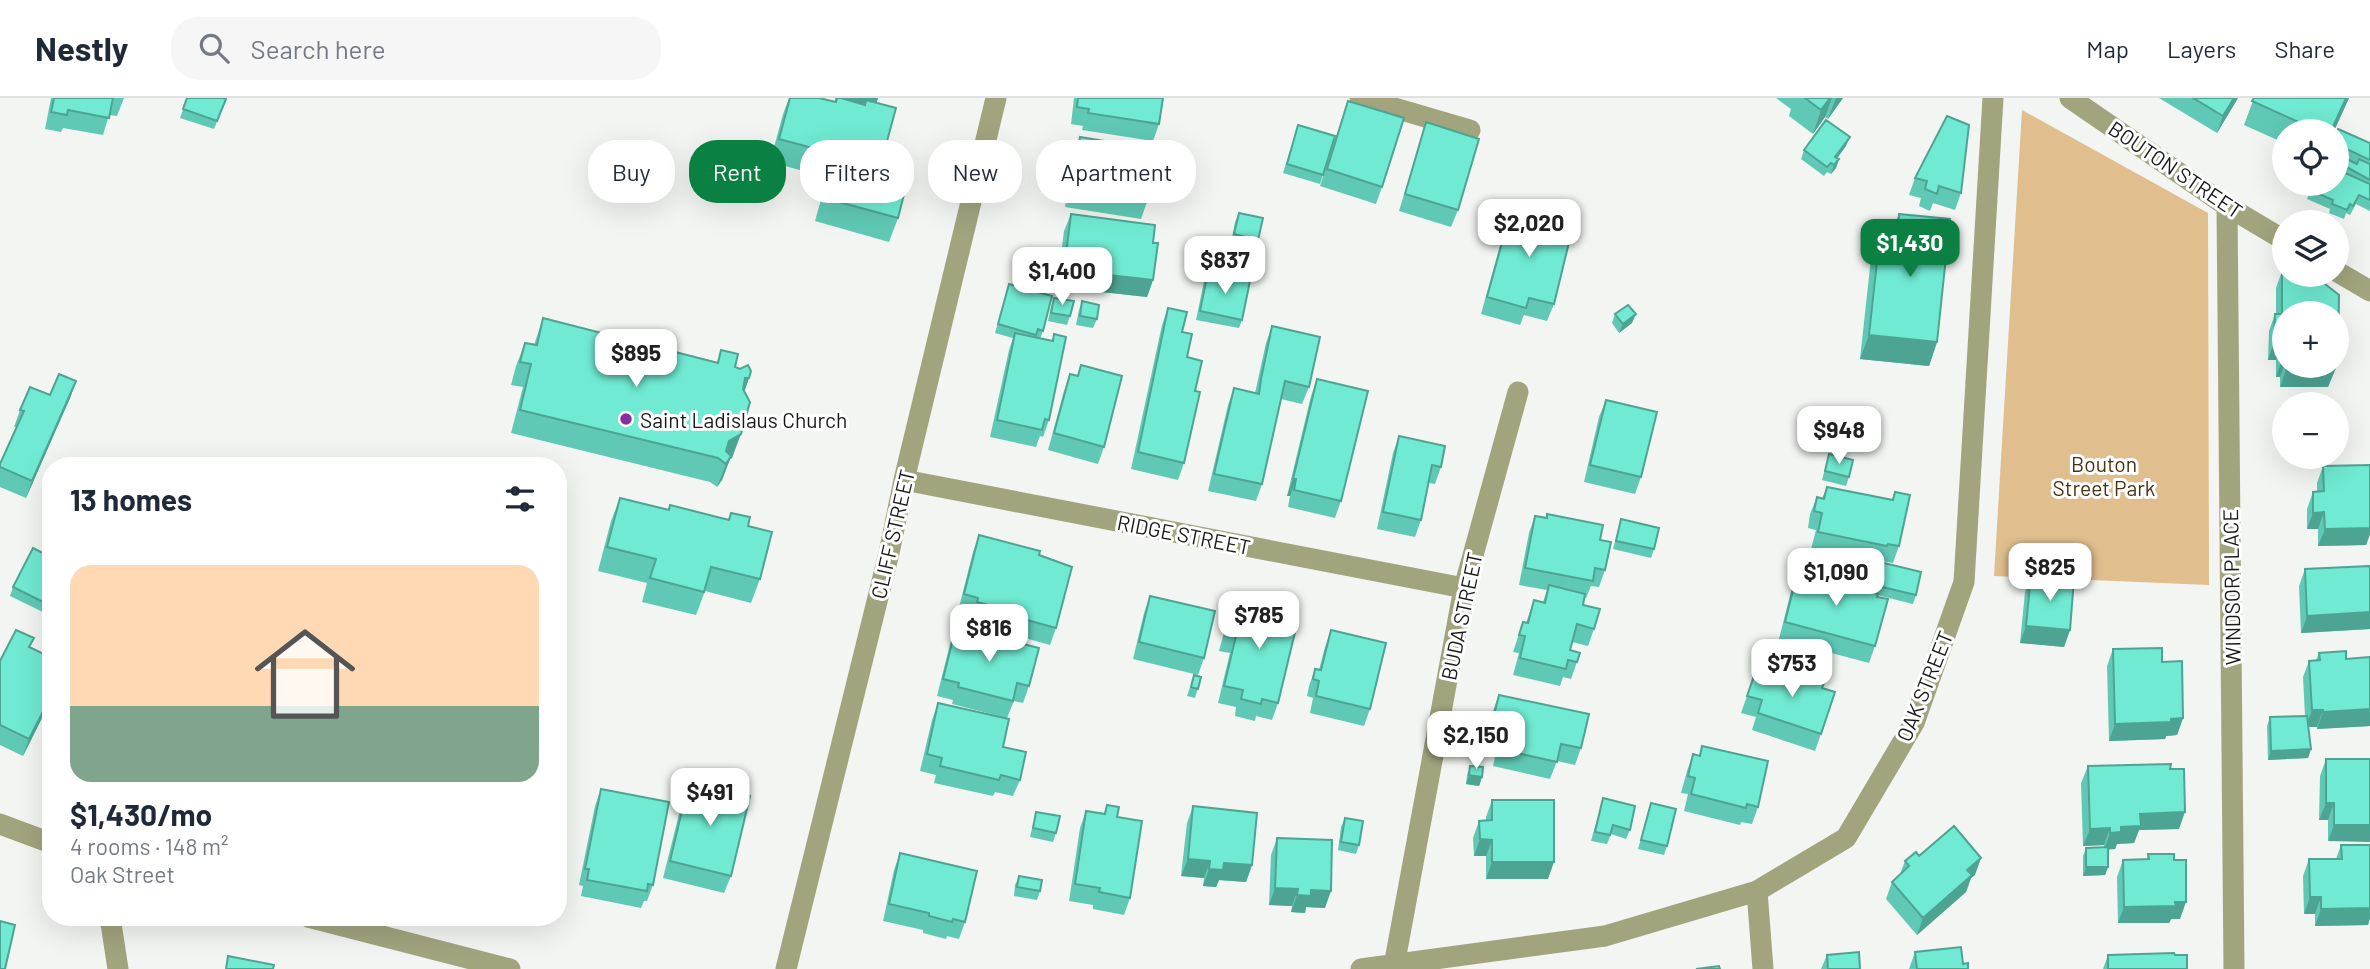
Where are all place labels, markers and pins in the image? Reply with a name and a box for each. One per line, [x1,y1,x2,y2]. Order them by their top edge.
pin: $2,020 [1472,200,1586,259]
pin: $1,430 [1853,220,1967,279]
pin: $837 [1184,236,1266,296]
pin: $1,400 [1005,248,1119,307]
pin: $895 [595,330,677,389]
pin: $948 [1798,406,1880,466]
place label: Saint Ladislaus Church [640,407,847,432]
marker: Saint Ladislaus Church [618,411,634,427]
pin: $825 [2009,544,2091,603]
pin: $1,090 [1779,548,1893,608]
pin: $785 [1218,592,1300,651]
pin: $816 [948,604,1030,664]
pin: $753 [1751,640,1833,699]
pin: $2,150 [1419,712,1533,771]
pin: $491 [669,768,751,828]

